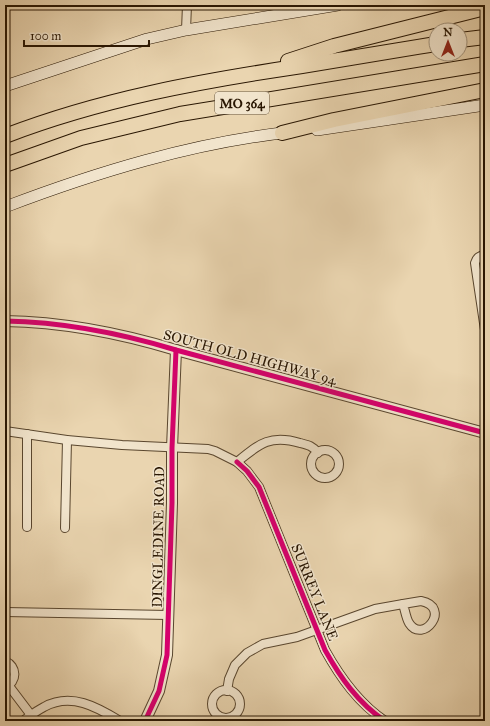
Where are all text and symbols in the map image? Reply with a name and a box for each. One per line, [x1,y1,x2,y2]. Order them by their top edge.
scale bar [24,22,149,48]
north arrow [428,22,468,62]
text: N [443,26,453,39]
text: 100 m [30,29,61,43]
road number: MO 364 [215,92,269,114]
street label: SOUTH OLD HIGHWAY 94 [161,326,339,389]
street label: DINGLEDINE ROAD [149,466,168,608]
street label: SURREY LANE [287,541,342,643]

